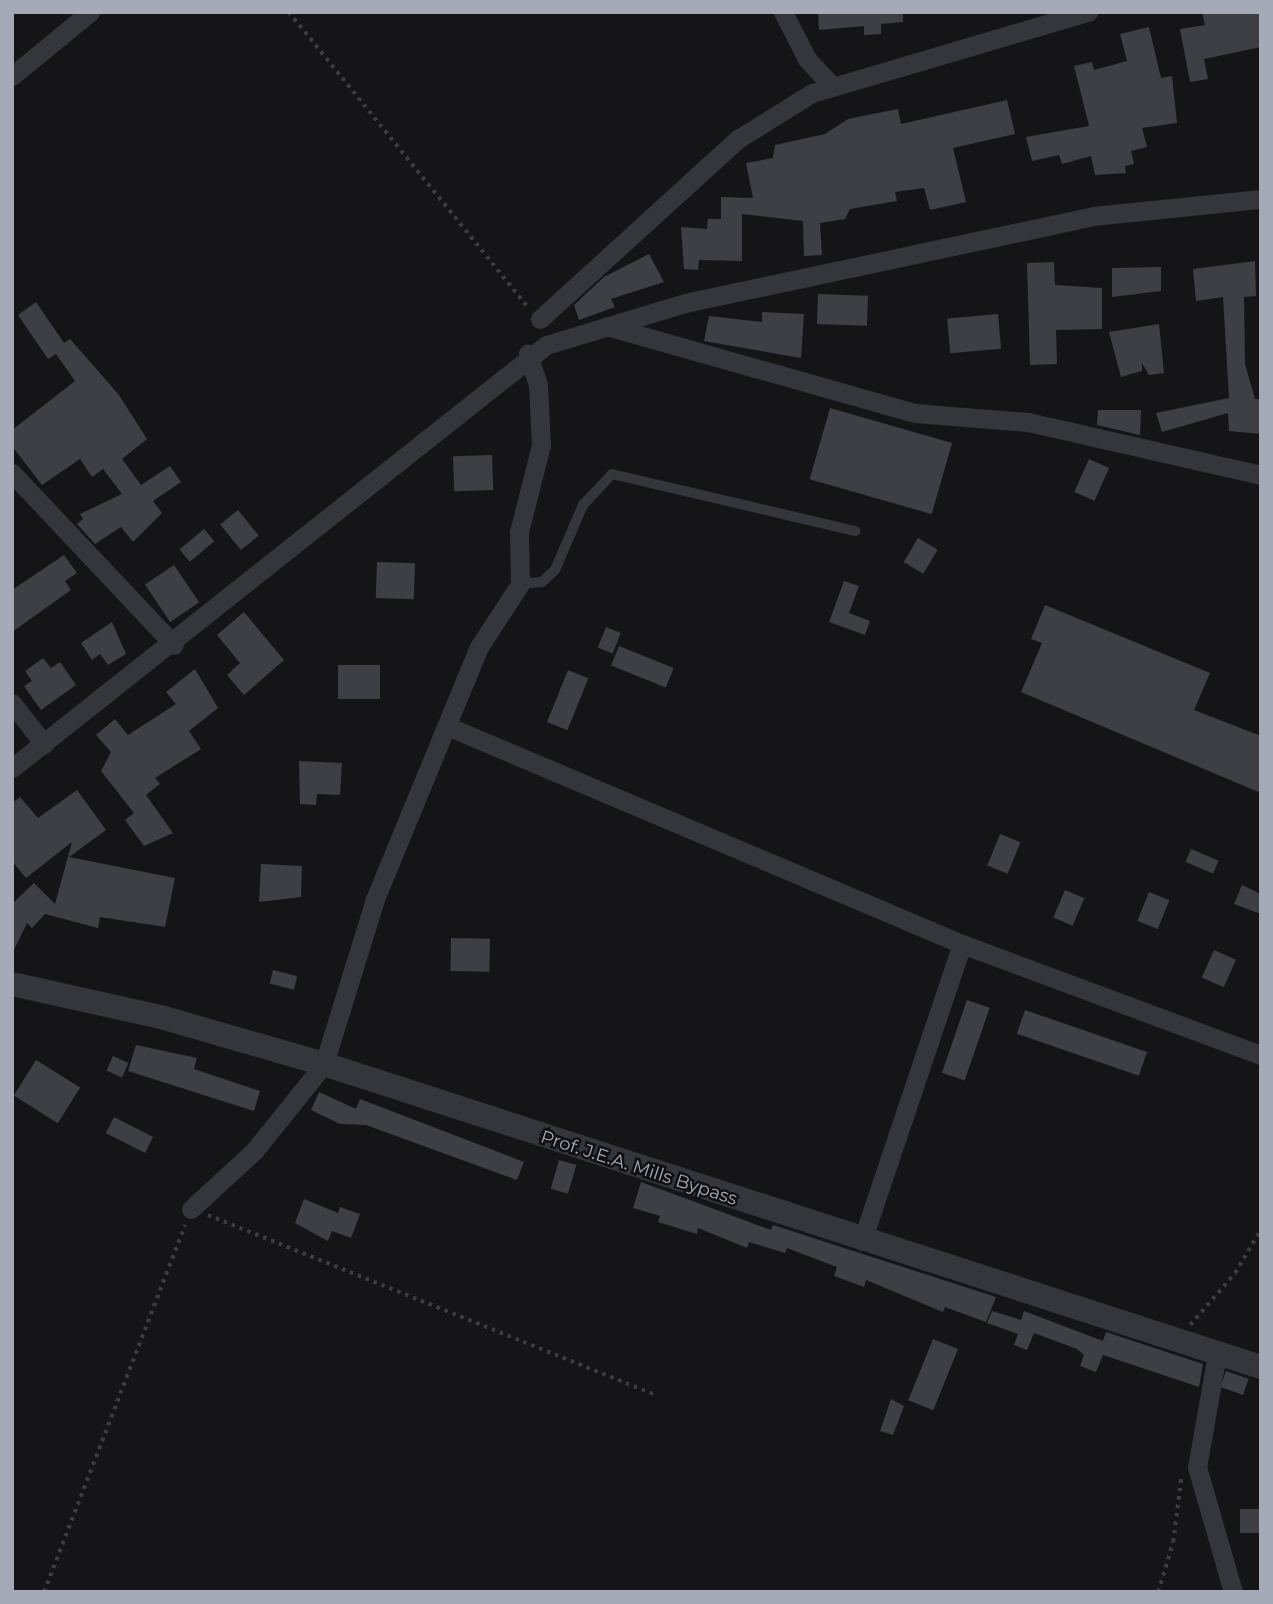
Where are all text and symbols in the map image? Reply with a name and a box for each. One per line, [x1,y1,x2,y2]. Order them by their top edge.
street label: Prof. J.E.A. Mills Bypass [538,1126,740,1210]

